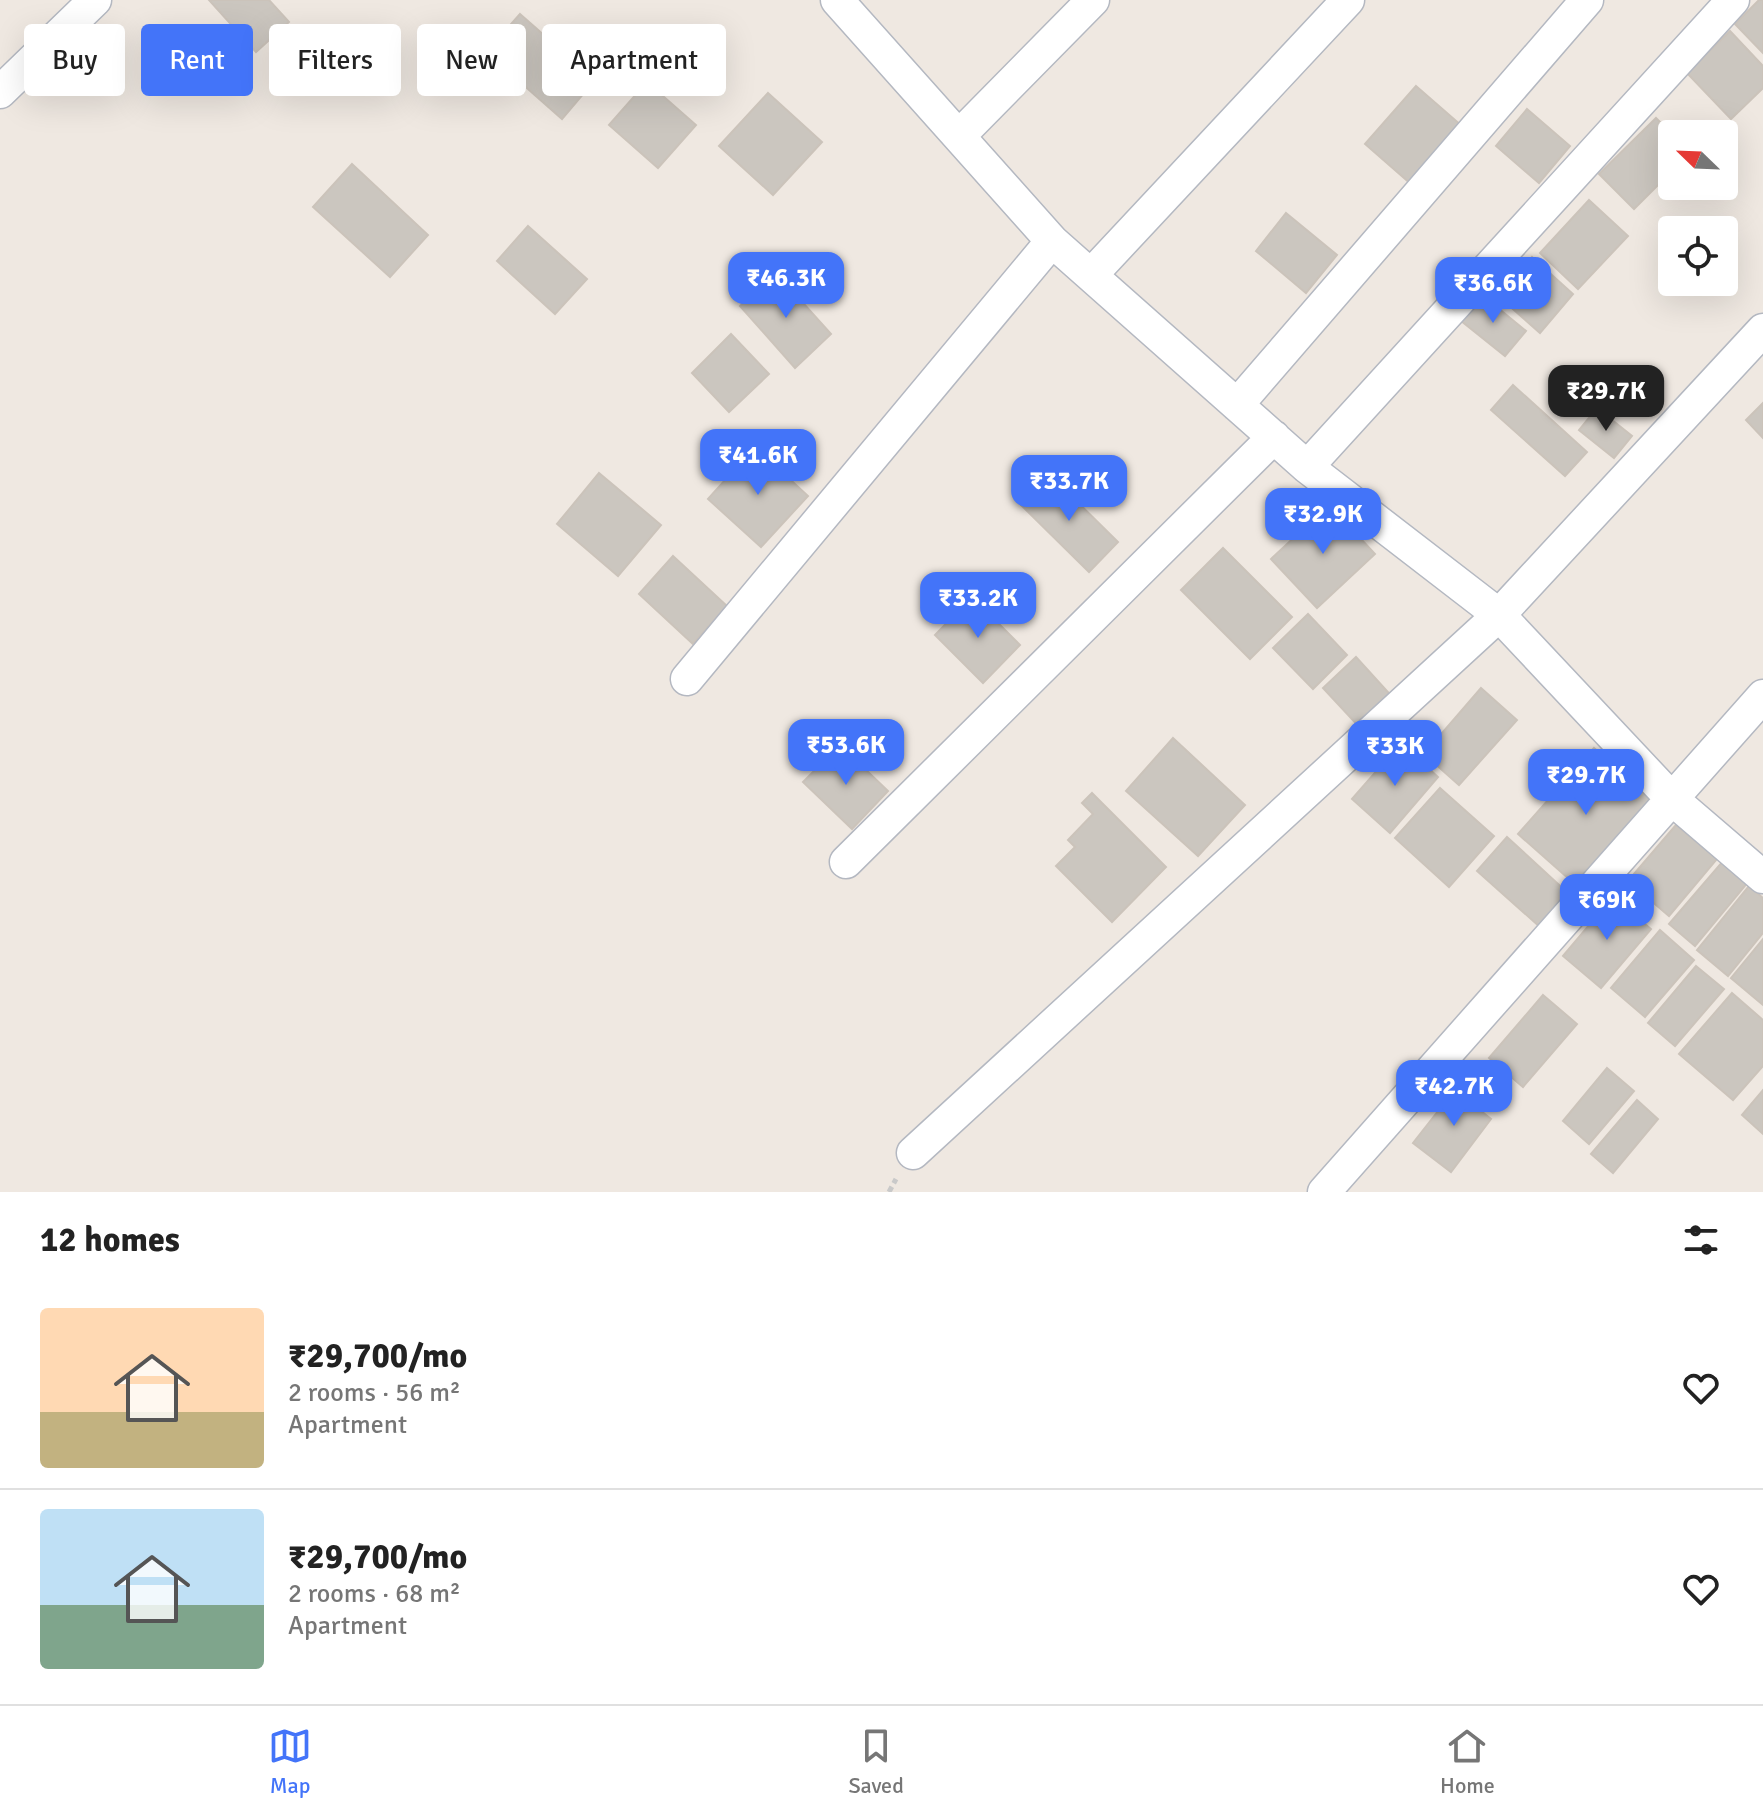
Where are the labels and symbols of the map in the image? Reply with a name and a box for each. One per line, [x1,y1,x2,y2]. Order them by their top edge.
north arrow [1658,120,1738,200]
pin: ₹46.3K [721,252,851,320]
pin: ₹36.6K [1428,257,1558,325]
pin: ₹29.7K [1541,365,1671,433]
pin: ₹41.6K [693,429,823,497]
pin: ₹33.7K [1004,455,1134,523]
pin: ₹32.9K [1258,488,1388,556]
pin: ₹33.2K [913,572,1043,640]
pin: ₹53.6K [781,719,911,787]
pin: ₹33K [1348,720,1442,788]
pin: ₹29.7K [1521,749,1651,817]
pin: ₹69K [1560,874,1654,942]
pin: ₹42.7K [1389,1060,1519,1128]

